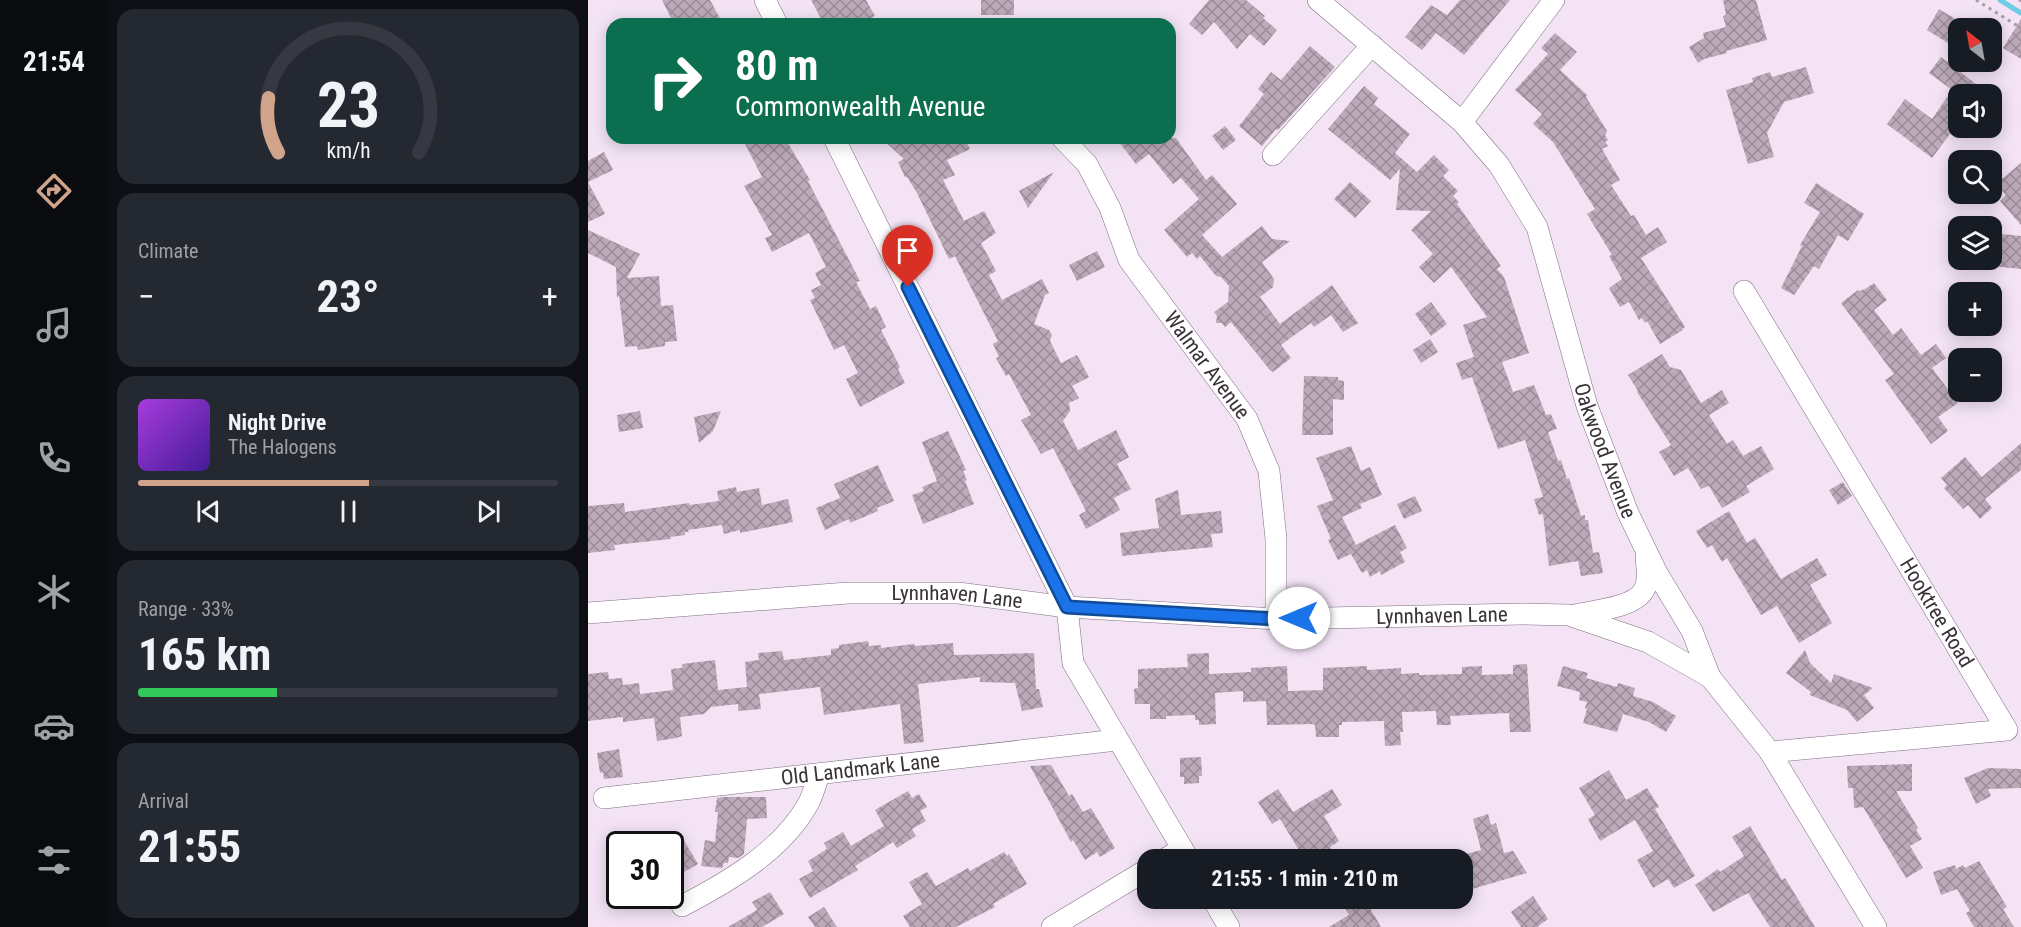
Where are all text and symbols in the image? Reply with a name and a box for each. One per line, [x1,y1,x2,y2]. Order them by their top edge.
north arrow [1948,18,2002,72]
map controls [1948,18,2002,402]
text: 80 m [735,41,818,90]
icon: right [636,42,714,120]
text: 21:54 [23,46,85,78]
text: 23 [316,69,380,142]
button: sound [1948,84,2002,138]
text: Commonwealth Avenue [735,91,985,123]
text: km/h [326,139,370,164]
button: search [1948,150,2002,204]
icon: directions [33,170,75,212]
button: layers [1948,216,2002,270]
pin [882,225,933,287]
icon: arrive [891,234,924,267]
text: Climate [138,239,198,263]
text: 23° [317,270,380,323]
text: − [138,277,155,316]
text: + [542,277,558,316]
button: + [1948,282,2002,336]
icon: music [33,304,75,346]
street label: Walmar Avenue [1159,307,1255,424]
button: − [1948,348,2002,402]
street label: Oakwood Avenue [1569,380,1641,522]
text: Night Drive [228,410,326,435]
text: The Halogens [228,435,337,459]
icon: phone [33,437,75,479]
icon: previous [192,495,225,528]
icon: pause [332,495,365,528]
icon: next [472,495,505,528]
street label: Hooktree Road [1895,554,1979,671]
icon: climate [33,571,75,613]
street label: Lynnhaven Lane [891,581,1024,613]
position arrow [1267,586,1331,650]
text: Range · 33% [138,597,234,621]
street label: Lynnhaven Lane [1376,602,1508,629]
text: 165 km [138,628,271,681]
icon: car [33,705,75,747]
street label: Old Landmark Lane [780,748,941,790]
text: Arrival [138,789,189,813]
text: 21:55 [138,820,241,873]
speed limit sign: 30 [606,831,684,909]
icon: filters [33,839,75,881]
text: 21:55 · 1 min · 210 m [1212,866,1398,891]

